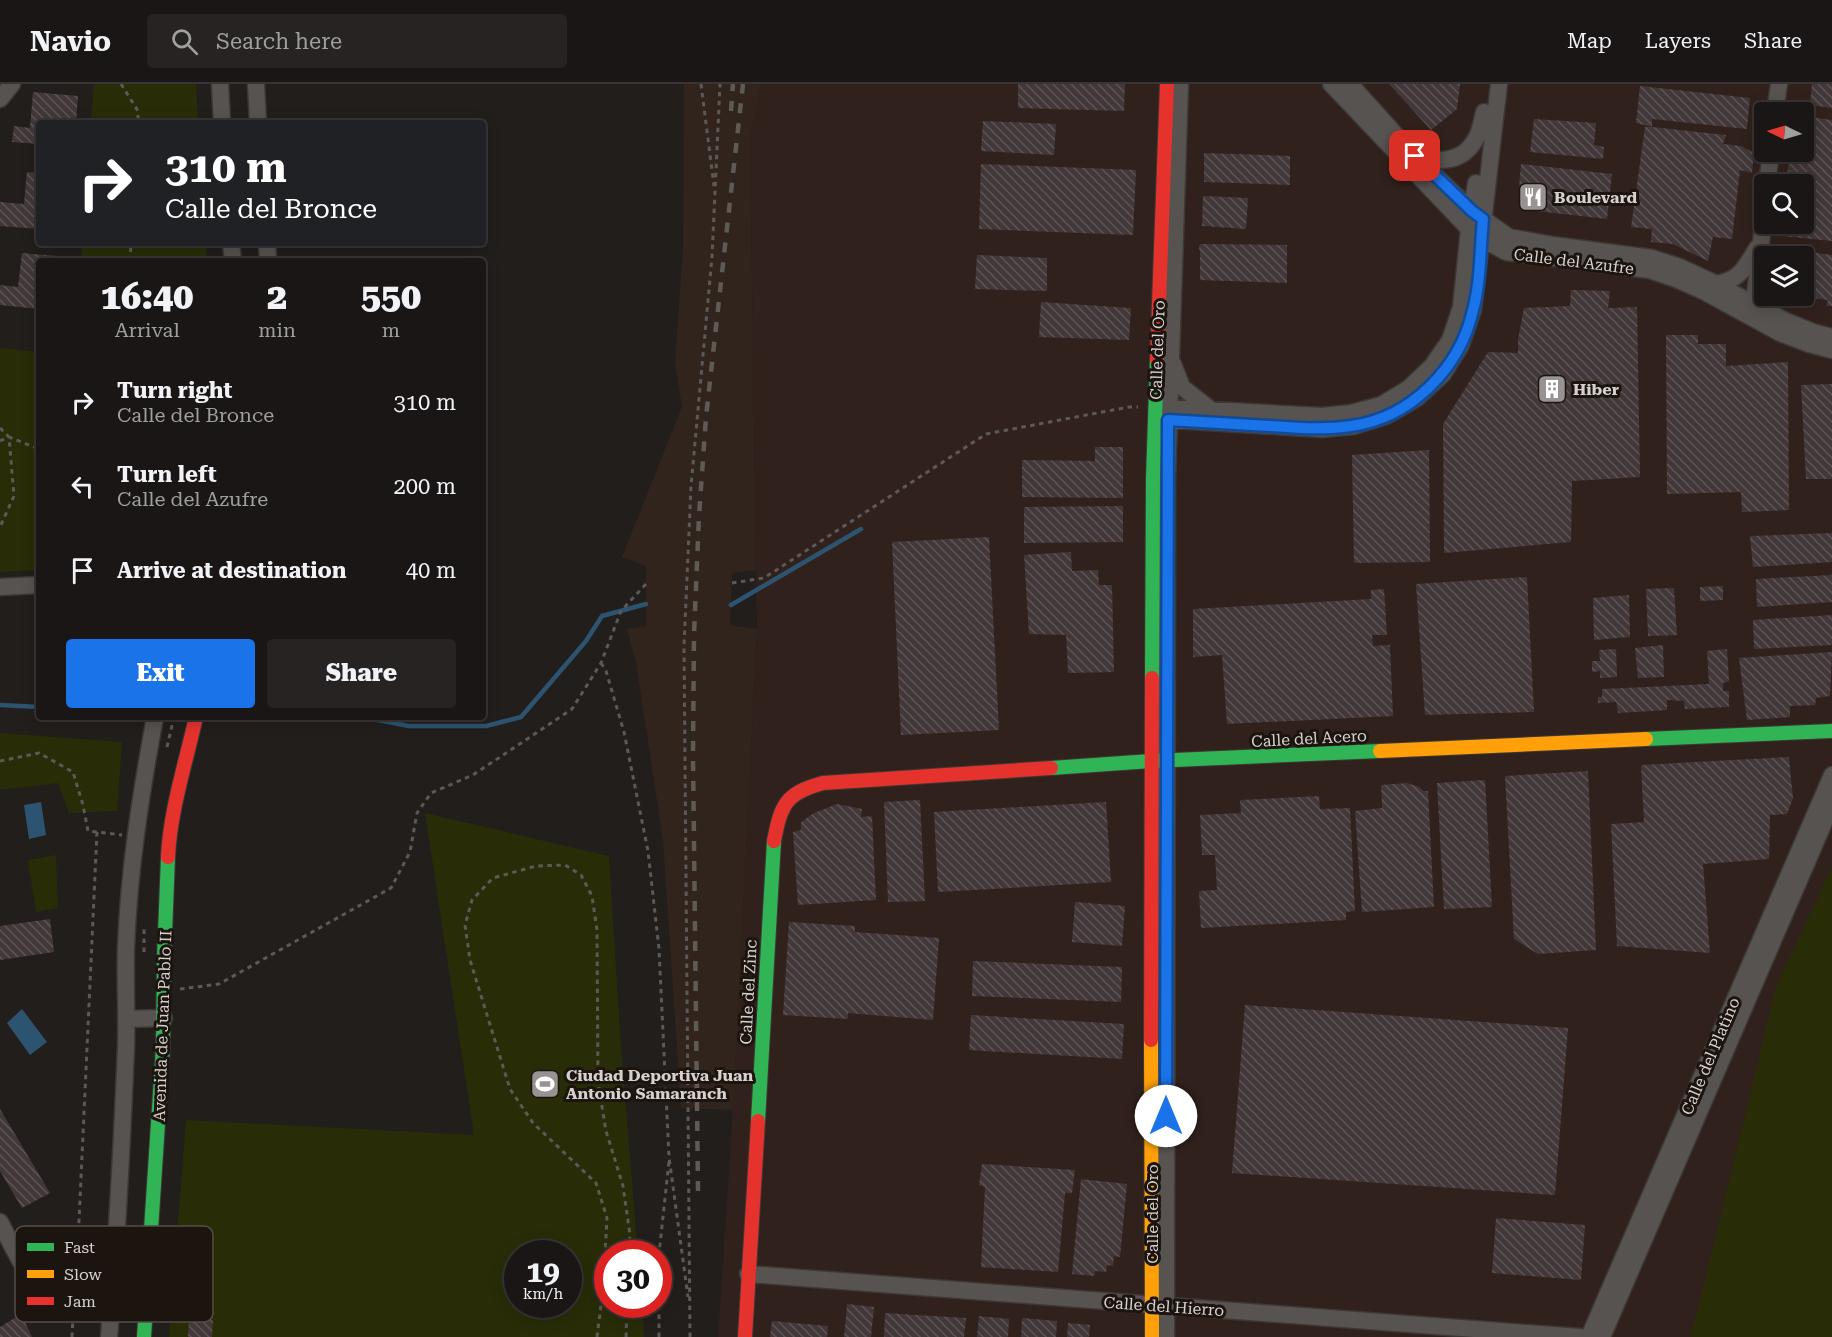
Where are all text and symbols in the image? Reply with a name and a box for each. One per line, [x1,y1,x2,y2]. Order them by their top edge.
search box [147,14,567,68]
text: Navio [30,25,111,58]
icon: search [168,25,201,58]
text: Search here [216,29,342,54]
text: Map [1567,29,1612,53]
text: Layers [1645,29,1711,53]
text: Share [1744,29,1802,53]
north arrow [1754,102,1814,162]
map controls [1754,102,1814,306]
pin [1389,130,1440,181]
icon: arrive [1398,139,1431,172]
text: 310 m [165,143,287,192]
icon: right [66,144,144,222]
button: search [1754,174,1814,234]
restaurant icon: Boulevard [1517,181,1549,213]
place label: Boulevard [1554,188,1638,207]
text: Calle del Bronce [165,193,377,225]
street label: Calle del Azufre [1513,245,1635,278]
button: layers [1754,246,1814,306]
text: 16:40 [101,276,193,318]
text: 2 [267,276,287,318]
text: 550 [361,276,421,318]
street label: Calle del Oro [1146,300,1169,400]
text: Arrival [115,318,180,342]
text: min [258,318,296,342]
text: m [382,318,400,342]
building icon: Hiber [1536,373,1568,405]
text: Turn right [117,378,232,403]
place label: Hiber [1573,380,1619,399]
icon: right [66,386,99,419]
text: 310 m [393,390,456,415]
text: Calle del Bronce [117,403,274,427]
text: Turn left [117,462,217,487]
icon: left [66,470,99,503]
text: 200 m [393,474,456,499]
text: Calle del Azufre [117,487,268,511]
icon: arrive [66,554,99,587]
text: Arrive at destination [117,558,346,583]
text: 40 m [406,558,456,583]
button: Exit [66,639,255,708]
button: Share [267,639,456,708]
street label: Calle del Acero [1251,726,1368,751]
street label: Avenida de Juan Pablo II [150,930,175,1122]
street label: Calle del Zinc [736,939,761,1045]
street label: Calle del Platino [1677,995,1744,1118]
place label: Ciudad Deportiva Juan Antonio Samaranch [566,1066,754,1103]
sports icon: Ciudad Deportiva Juan Antonio Samaranch [529,1068,561,1100]
position arrow [1134,1084,1198,1148]
street label: Calle del Oro [1143,1164,1162,1264]
legend [15,1226,213,1322]
text: Fast [64,1238,95,1257]
speed limit sign: 30 [594,1240,672,1318]
text: 19 [526,1254,560,1289]
text: Slow [64,1265,102,1284]
text: km/h [523,1285,563,1303]
text: Jam [64,1292,96,1311]
street label: Calle del Hierro [1103,1293,1225,1320]

